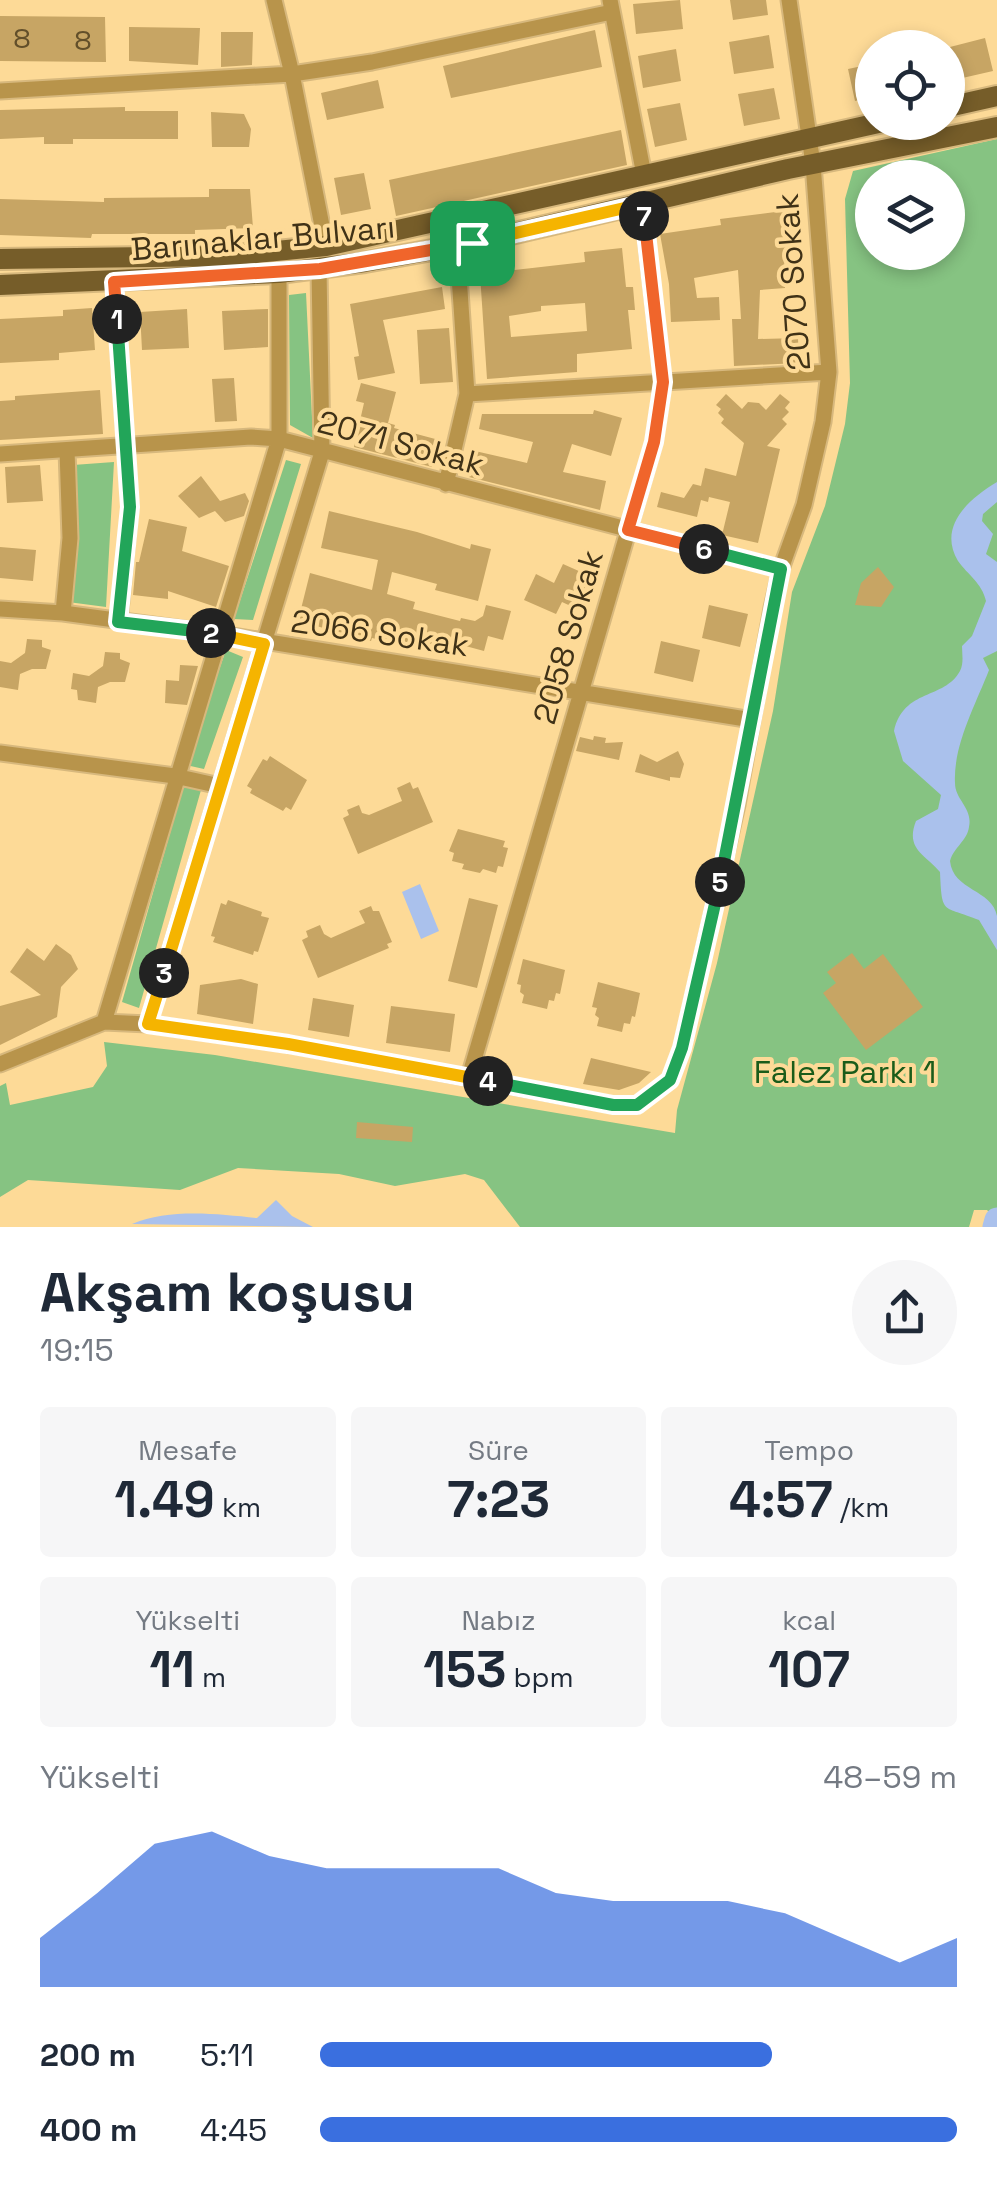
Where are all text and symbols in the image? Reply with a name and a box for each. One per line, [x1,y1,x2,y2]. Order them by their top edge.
house number: 8 [13,20,31,56]
house number: 8 [74,22,92,58]
map controls [855,30,965,270]
button: locate [855,30,965,140]
button: layers [855,160,965,270]
pin: 7 [619,191,669,241]
street label: 2070 Sokak [767,192,819,372]
text: 7 [636,198,652,234]
pin [430,201,515,286]
street label: Barınaklar Bulvarı [129,207,397,269]
icon: arrive [445,216,500,271]
pin: 1 [92,294,142,344]
text: 1 [111,301,123,337]
street label: 2071 Sokak [314,402,488,484]
pin: 6 [679,524,729,574]
text: 6 [695,531,713,567]
street label: 2058 Sokak [524,545,612,729]
street label: 2066 Sokak [289,601,471,665]
pin: 2 [186,608,236,658]
text: 2 [203,615,219,651]
pin: 5 [695,857,745,907]
text: 5 [712,864,728,900]
pin: 3 [139,948,189,998]
text: 3 [155,955,173,991]
park label: Falez Parkı 1 [754,1052,936,1092]
pin: 4 [463,1056,513,1106]
text: 4 [479,1063,497,1099]
text: Akşam koşusu [40,1257,415,1327]
button: share [852,1260,957,1365]
text: 19:15 [40,1330,114,1370]
text: Mesafe [138,1432,237,1468]
text: Süre [468,1432,529,1468]
text: Tempo [764,1432,854,1468]
text: 1.49 [115,1468,215,1532]
text: 7:23 [447,1468,550,1532]
text: 4:57 [729,1468,833,1532]
text: km [215,1489,261,1525]
text: /km [833,1489,889,1525]
text: Yükselti [135,1602,240,1638]
text: Nabız [461,1602,536,1638]
text: kcal [782,1602,836,1638]
text: 11 [150,1638,195,1702]
text: 153 [423,1638,506,1702]
text: 107 [768,1638,850,1702]
text: m [195,1659,226,1695]
text: bpm [506,1659,574,1695]
text: Yükselti [40,1757,160,1797]
text: 48–59 m [823,1757,957,1797]
text: 200 m [40,2035,136,2075]
text: 5:11 [200,2035,254,2075]
text: 400 m [40,2110,137,2150]
text: 4:45 [200,2110,267,2150]

